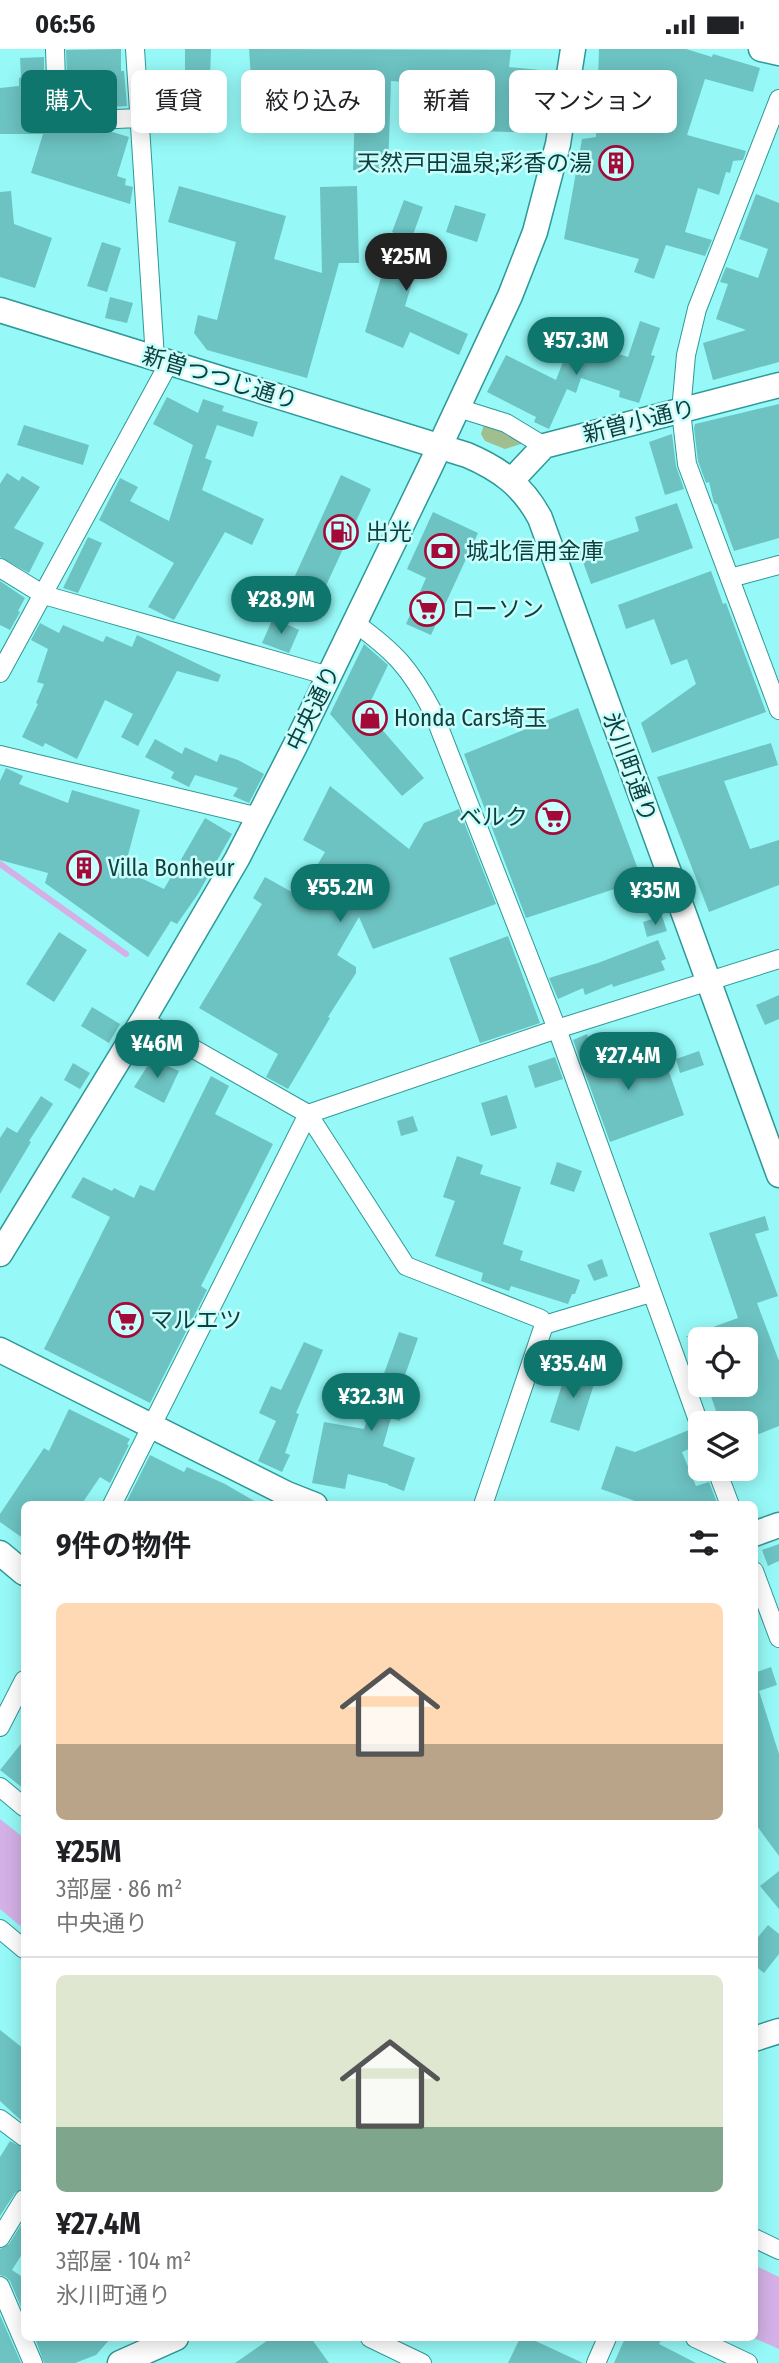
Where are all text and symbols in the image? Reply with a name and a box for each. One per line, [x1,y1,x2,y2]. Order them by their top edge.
text: 06:56 [35,9,95,40]
chip: 購入 [21,70,117,133]
chip: 賃貸 [131,70,227,133]
chip: 絞り込み [241,70,385,133]
chip: 新着 [399,70,495,133]
chip: マンション [509,70,677,133]
building icon: 天然戸田温泉;彩香の湯 [597,144,635,182]
place label: 天然戸田温泉;彩香の湯 [357,149,592,177]
pin: ¥25M [365,233,447,293]
text: ¥25M [381,242,431,270]
pin: ¥57.3M [519,317,633,377]
text: ¥57.3M [543,326,609,354]
street label: 新曽つつじ通り [139,341,301,415]
street label: 新曽小通り [580,394,698,448]
fuel station icon: 出光 [322,513,360,551]
place label: 出光 [366,518,412,546]
bank icon: 城北信用金庫 [423,532,461,570]
place label: 城北信用金庫 [466,537,604,565]
pin: ¥28.9M [224,577,338,636]
text: ¥28.9M [247,585,315,613]
supermarket icon: ローソン [408,590,446,628]
place label: ローソン [452,595,544,623]
street label: 中央通り [280,661,346,755]
shop icon: Honda Cars埼玉 [351,699,389,737]
place label: Honda Cars埼玉 [394,704,547,732]
street label: 氷川町通り [597,708,663,826]
supermarket icon: ベルク [534,798,572,836]
place label: ベルク [459,803,528,831]
building icon: Villa Bonheur [65,849,103,887]
place label: Villa Bonheur [108,854,235,882]
pin: ¥55.2M [283,865,397,924]
pin: ¥35M [614,867,696,927]
text: ¥55.2M [307,873,373,901]
text: ¥35M [630,876,680,904]
pin: ¥46M [116,1021,198,1080]
text: ¥46M [131,1029,183,1057]
pin: ¥27.4M [571,1033,685,1092]
text: ¥27.4M [595,1041,661,1069]
supermarket icon: マルエツ [107,1301,145,1339]
place label: マルエツ [150,1306,242,1334]
map controls [688,1327,758,1481]
button: locate [688,1327,758,1397]
pin: ¥35.4M [516,1341,630,1400]
text: ¥35.4M [540,1349,606,1377]
pin: ¥32.3M [314,1373,428,1433]
text: ¥32.3M [338,1382,404,1410]
button: layers [688,1411,758,1481]
icon: filters [685,1524,723,1562]
text: 9件の物件 [56,1528,192,1564]
icon: home [327,1649,453,1775]
text: ¥25M [56,1834,121,1870]
text: 3部屋 · 86 m² [56,1875,182,1903]
text: 中央通り [56,1909,148,1937]
icon: home [327,2021,453,2147]
text: ¥27.4M [56,2206,141,2242]
text: 3部屋 · 104 m² [56,2247,191,2275]
text: 氷川町通り [56,2281,171,2309]

